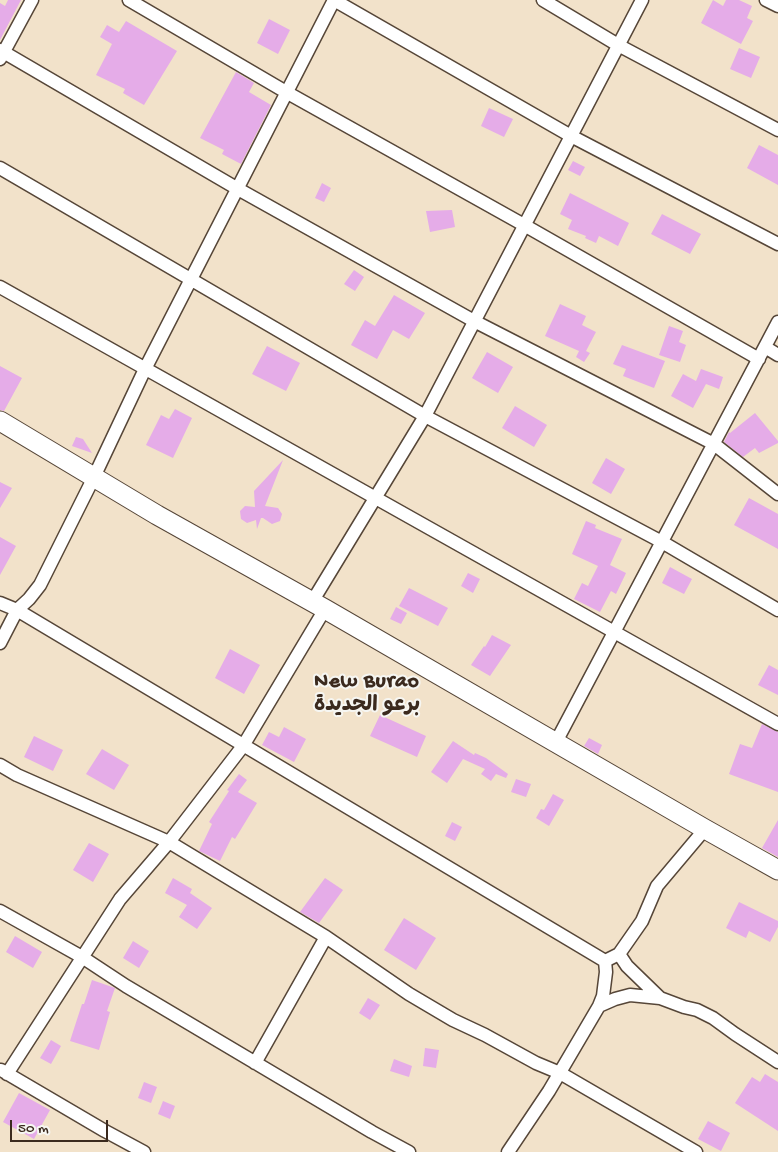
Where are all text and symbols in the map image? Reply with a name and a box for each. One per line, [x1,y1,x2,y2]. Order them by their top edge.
district label: New Burao برعو الجديدة [313,670,421,720]
scale bar [12,1110,110,1142]
text: 50 m [18,1120,49,1138]

